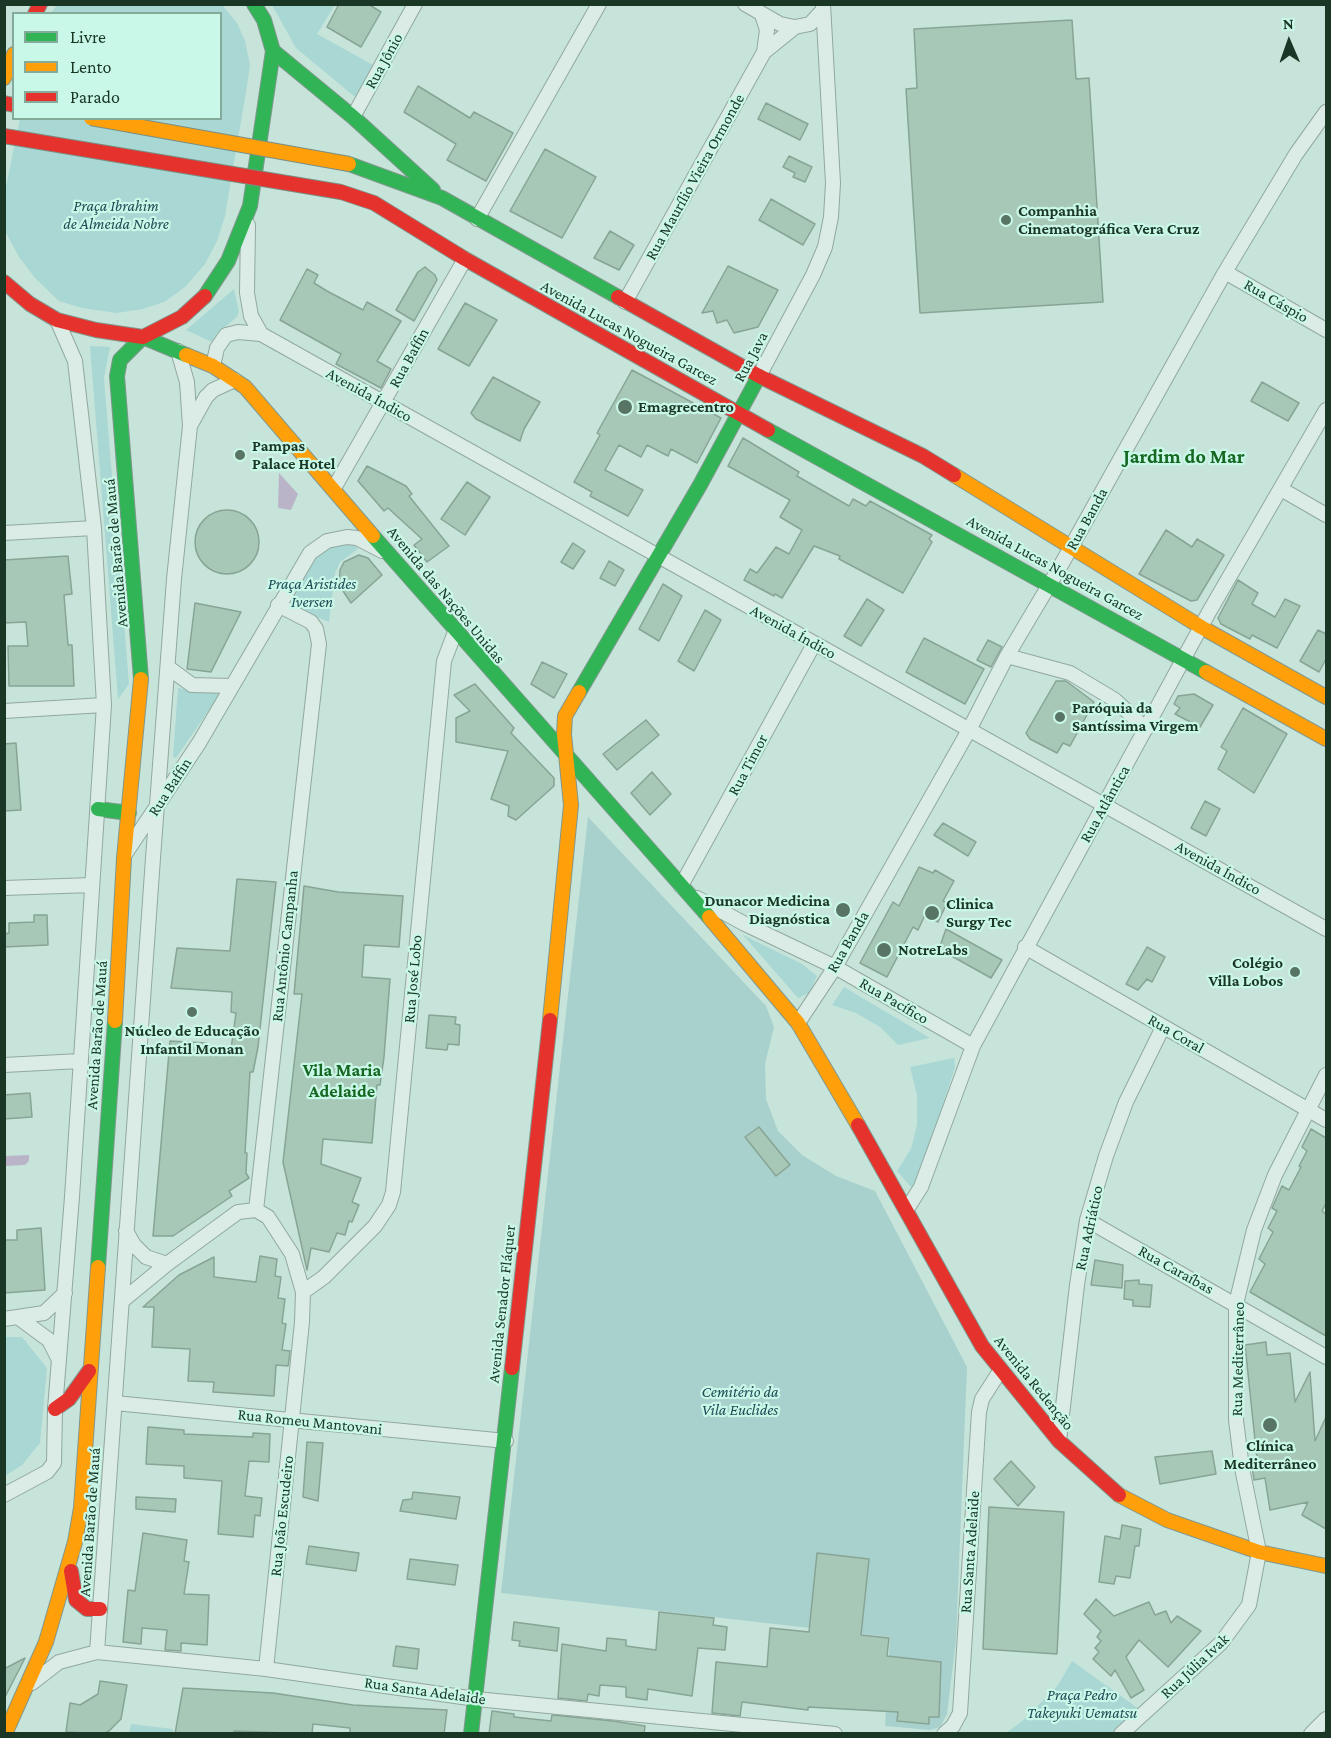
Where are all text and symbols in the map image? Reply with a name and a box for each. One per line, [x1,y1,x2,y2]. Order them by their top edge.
legend [12,12,222,120]
north arrow [1259,12,1319,72]
text: N [1283,15,1294,32]
text: Livre [70,27,106,47]
street label: Rua Jônio [361,30,407,92]
text: Lento [70,57,111,77]
text: Parado [70,87,120,107]
street label: Rua Maurílio Vieira Ormonde [641,90,749,264]
park label: Praça Ibrahim de Almeida Nobre [63,196,169,234]
place label: Companhia Cinematográfica Vera Cruz [1018,201,1199,239]
marker: Companhia Cinematográfica Vera Cruz [999,213,1013,227]
street label: Rua Cáspio [1240,275,1312,327]
street label: Avenida Lucas Nogueira Garcez [537,276,721,390]
street label: Rua Baffin [385,325,433,391]
street label: Rua Java [730,329,772,385]
street label: Avenida Índico [323,364,415,426]
place label: Emagrecentro [638,397,734,417]
marker: Emagrecentro [616,398,634,416]
place label: Pampas Palace Hotel [252,436,335,474]
district label: Jardim do Mar [1123,445,1245,469]
marker: Pampas Palace Hotel [233,448,247,462]
street label: Avenida Barão de Mauá [100,478,132,628]
street label: Rua Banda [1062,485,1112,553]
street label: Avenida Lucas Nogueira Garcez [963,511,1147,625]
street label: Avenida das Nações Unidas [383,522,509,668]
park label: Praça Aristides Iversen [268,574,356,612]
street label: Avenida Índico [747,601,839,663]
place label: Paróquia da Santíssima Virgem [1072,698,1198,736]
marker: Paróquia da Santíssima Virgem [1053,710,1067,724]
street label: Rua Timor [724,731,772,799]
street label: Rua Baffin [144,754,196,820]
street label: Rua Atlântica [1076,762,1134,846]
street label: Avenida Índico [1172,837,1264,899]
street label: Rua Antônio Campanha [268,869,302,1023]
place label: Dunacor Medicina Diagnóstica [704,891,830,929]
place label: Clinica Surgy Tec [946,894,1012,932]
marker: Dunacor Medicina Diagnóstica [834,901,852,919]
marker: Clinica Surgy Tec [923,904,941,922]
street label: Rua Banda [823,908,873,976]
street label: Rua José Lobo [400,934,426,1024]
place label: NotreLabs [898,940,968,960]
marker: NotreLabs [875,941,893,959]
place label: Colégio Villa Lobos [1208,953,1283,991]
street label: Avenida Barão de Mauá [82,960,112,1110]
marker: Colégio Villa Lobos [1288,965,1302,979]
street label: Rua Pacífico [856,974,932,1028]
marker: Núcleo de Educação Infantil Monan [185,1005,199,1019]
street label: Rua Coral [1144,1010,1208,1058]
place label: Núcleo de Educação Infantil Monan [125,1021,259,1059]
district label: Vila Maria Adelaide [303,1059,381,1102]
street label: Rua Adriático [1071,1184,1107,1272]
street label: Avenida Senador Fláquer [484,1224,520,1384]
street label: Rua Caraíbas [1135,1241,1217,1299]
street label: Rua Mediterrâneo [1227,1301,1249,1417]
street label: Avenida Redenção [990,1332,1078,1434]
park label: Cemitério da Vila Euclides [701,1382,779,1420]
street label: Rua Romeu Mantovani [237,1405,383,1439]
marker: Clínica Mediterrâneo [1261,1416,1279,1434]
place label: Clínica Mediterrâneo [1223,1436,1317,1474]
street label: Avenida Barão de Mauá [75,1447,105,1597]
street label: Rua João Escudeiro [266,1455,298,1577]
street label: Rua Santa Adelaide [956,1490,984,1614]
street label: Rua Júlia Ivak [1157,1629,1233,1703]
street label: Rua Santa Adelaide [363,1673,487,1709]
park label: Praça Pedro Takeyuki Uematsu [1027,1685,1137,1723]

